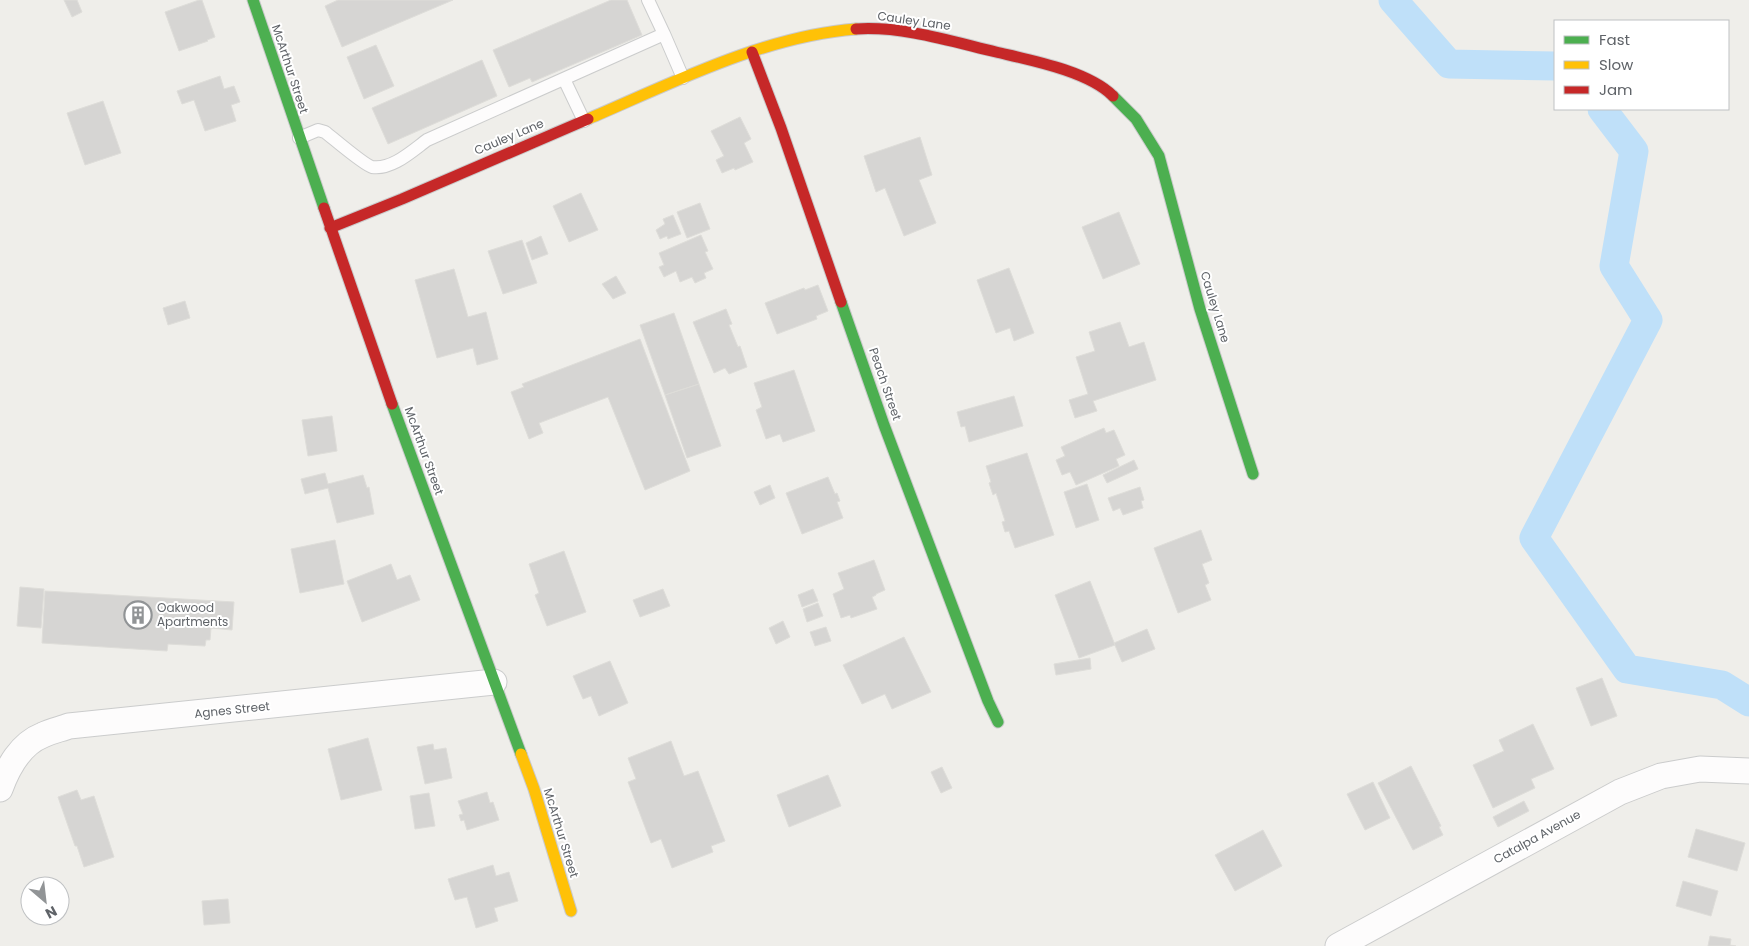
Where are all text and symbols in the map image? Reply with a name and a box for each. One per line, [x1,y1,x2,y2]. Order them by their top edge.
street label: Cauley Lane [876,7,952,34]
legend [1554,20,1729,110]
street label: McArthur Street [268,22,313,116]
text: Fast [1599,29,1630,50]
text: Slow [1599,54,1634,75]
text: Jam [1599,79,1633,100]
street label: Cauley Lane [472,114,546,159]
street label: Cauley Lane [1197,269,1234,345]
street label: Peach Street [865,345,906,422]
street label: McArthur Street [401,404,448,497]
place label: Oakwood Apartments [157,599,228,630]
building icon: Oakwood Apartments [123,600,153,630]
street label: Agnes Street [193,697,271,722]
street label: McArthur Street [540,786,583,880]
street label: Catalpa Avenue [1490,806,1583,868]
north arrow [20,876,70,926]
text: N [42,901,60,924]

